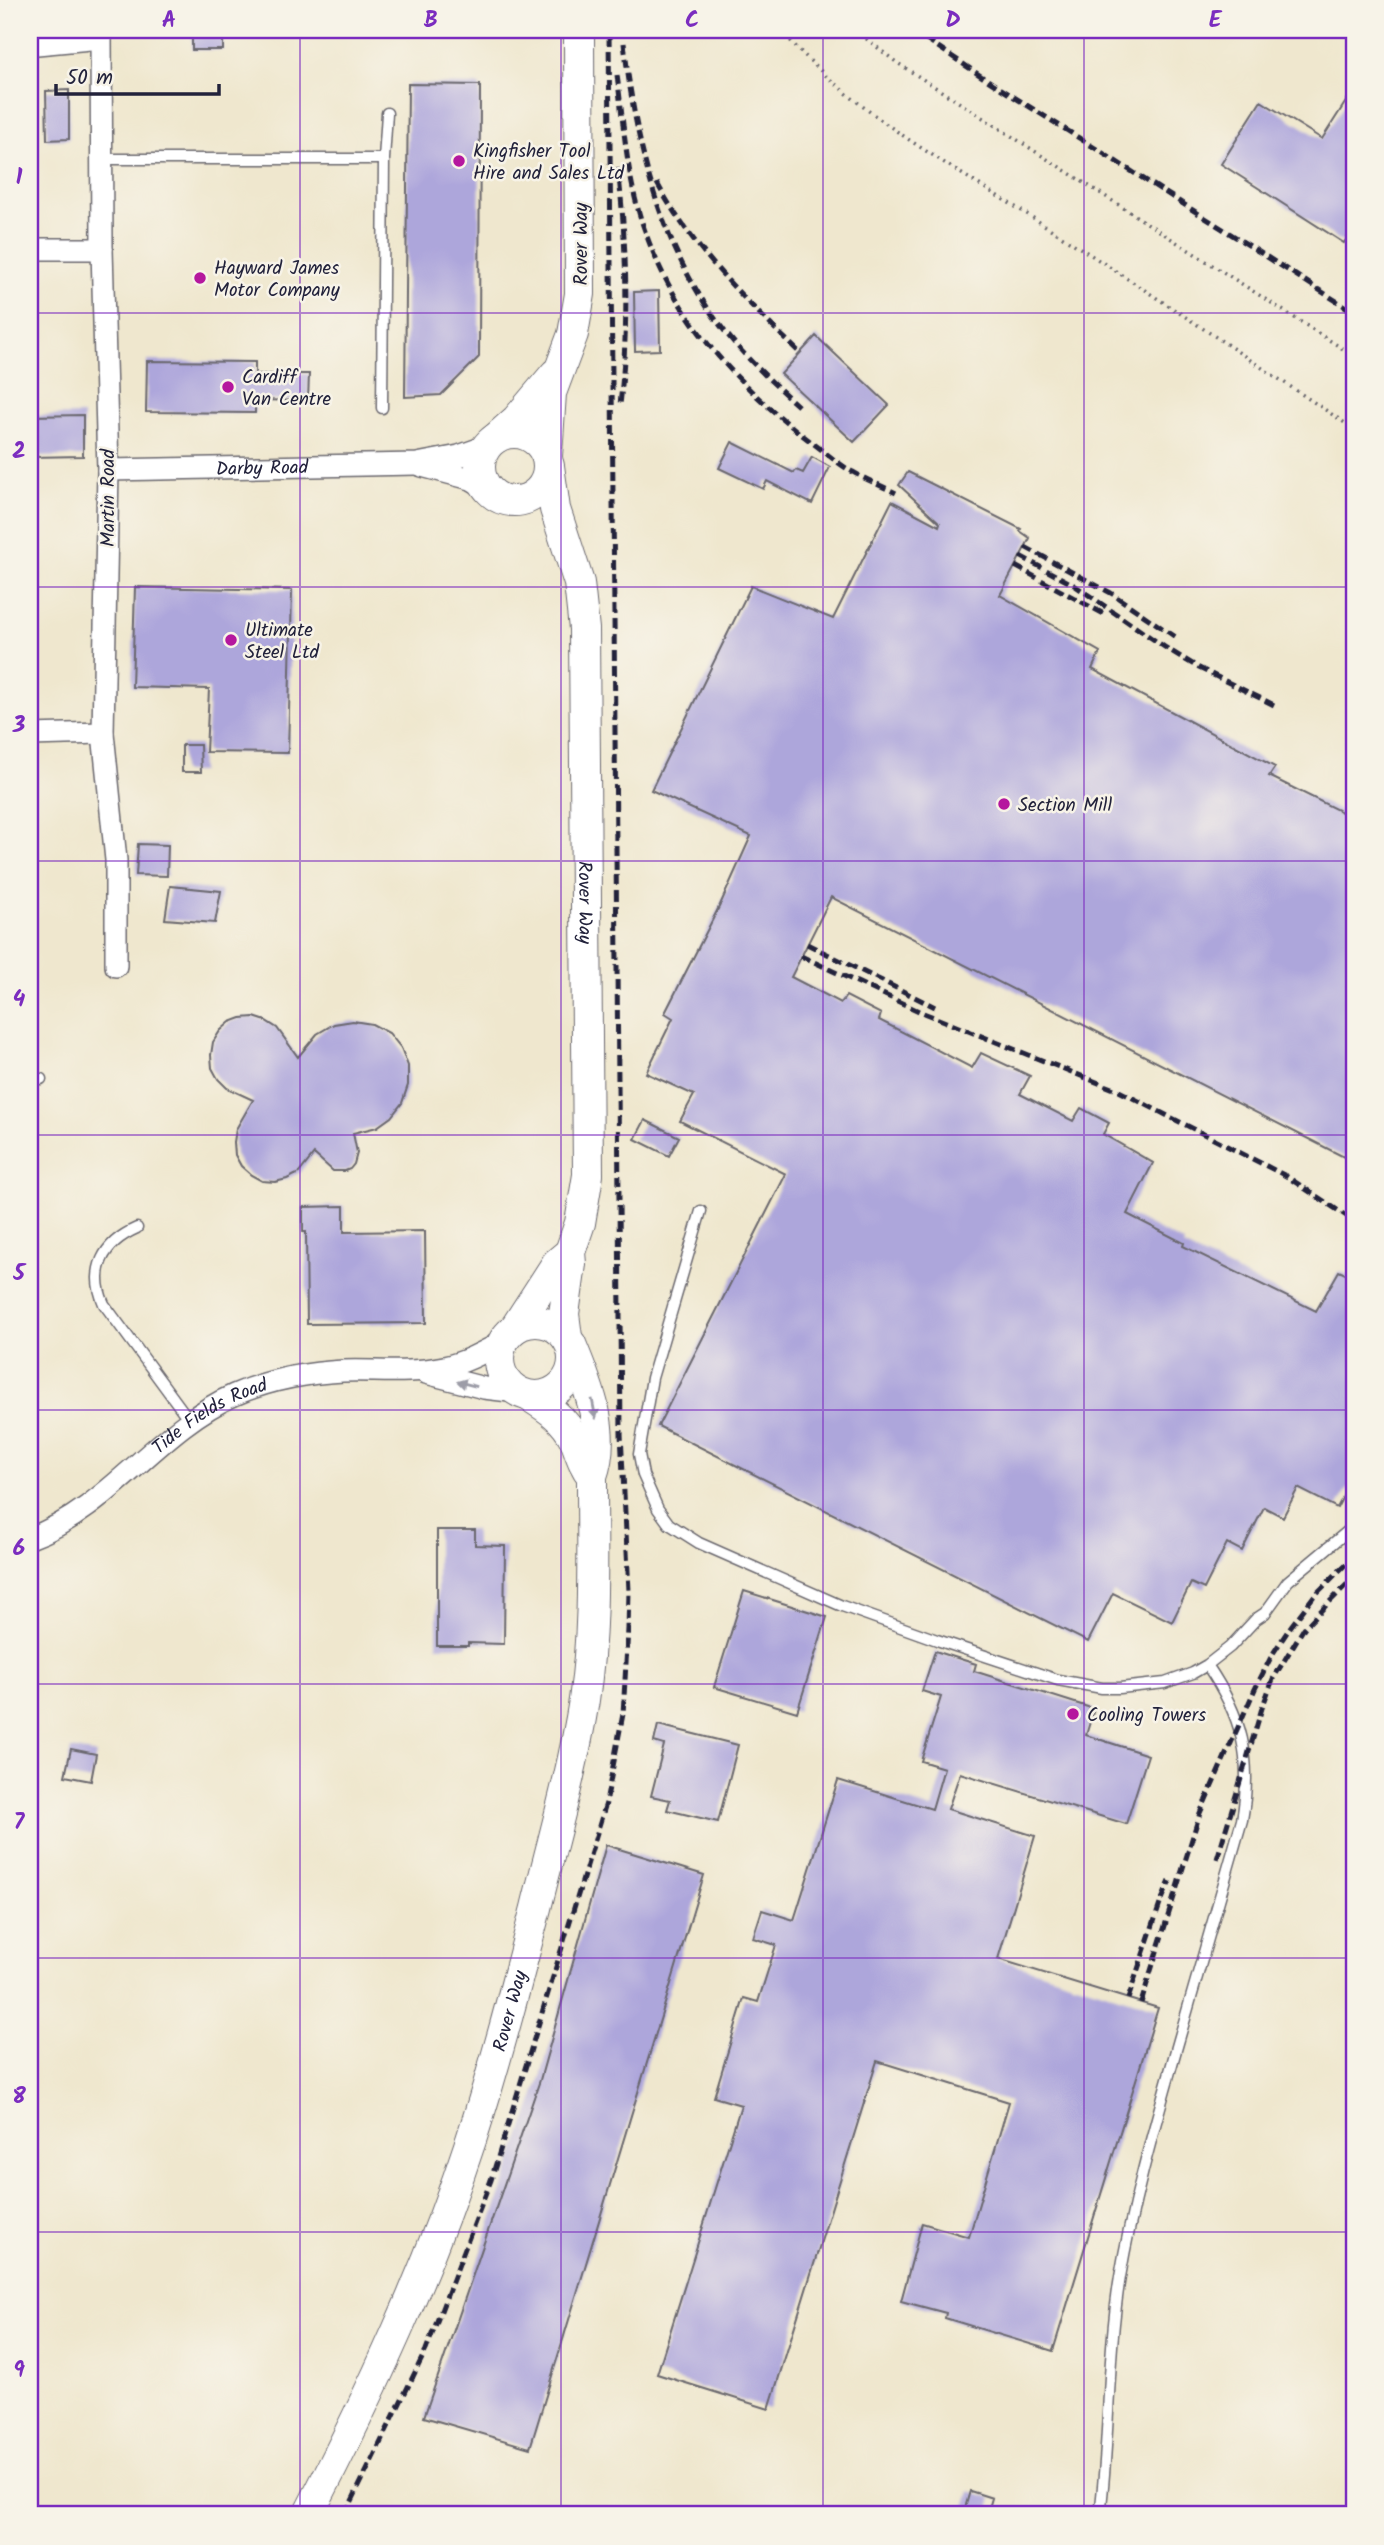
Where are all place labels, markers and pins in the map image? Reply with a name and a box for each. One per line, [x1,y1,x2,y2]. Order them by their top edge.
place label: Kingfisher Tool Hire and Sales Ltd [473,137,624,189]
marker: Kingfisher Tool Hire and Sales Ltd [451,153,467,169]
place label: Hayward James Motor Company [214,254,341,306]
marker: Hayward James Motor Company [192,270,208,286]
place label: Cardiff Van Centre [242,363,331,415]
marker: Cardiff Van Centre [220,379,236,395]
place label: Ultimate Steel Ltd [245,616,320,668]
marker: Ultimate Steel Ltd [223,632,239,648]
place label: Section Mill [1018,791,1112,821]
marker: Section Mill [996,796,1012,812]
place label: Cooling Towers [1087,1701,1206,1731]
marker: Cooling Towers [1065,1706,1081,1722]

